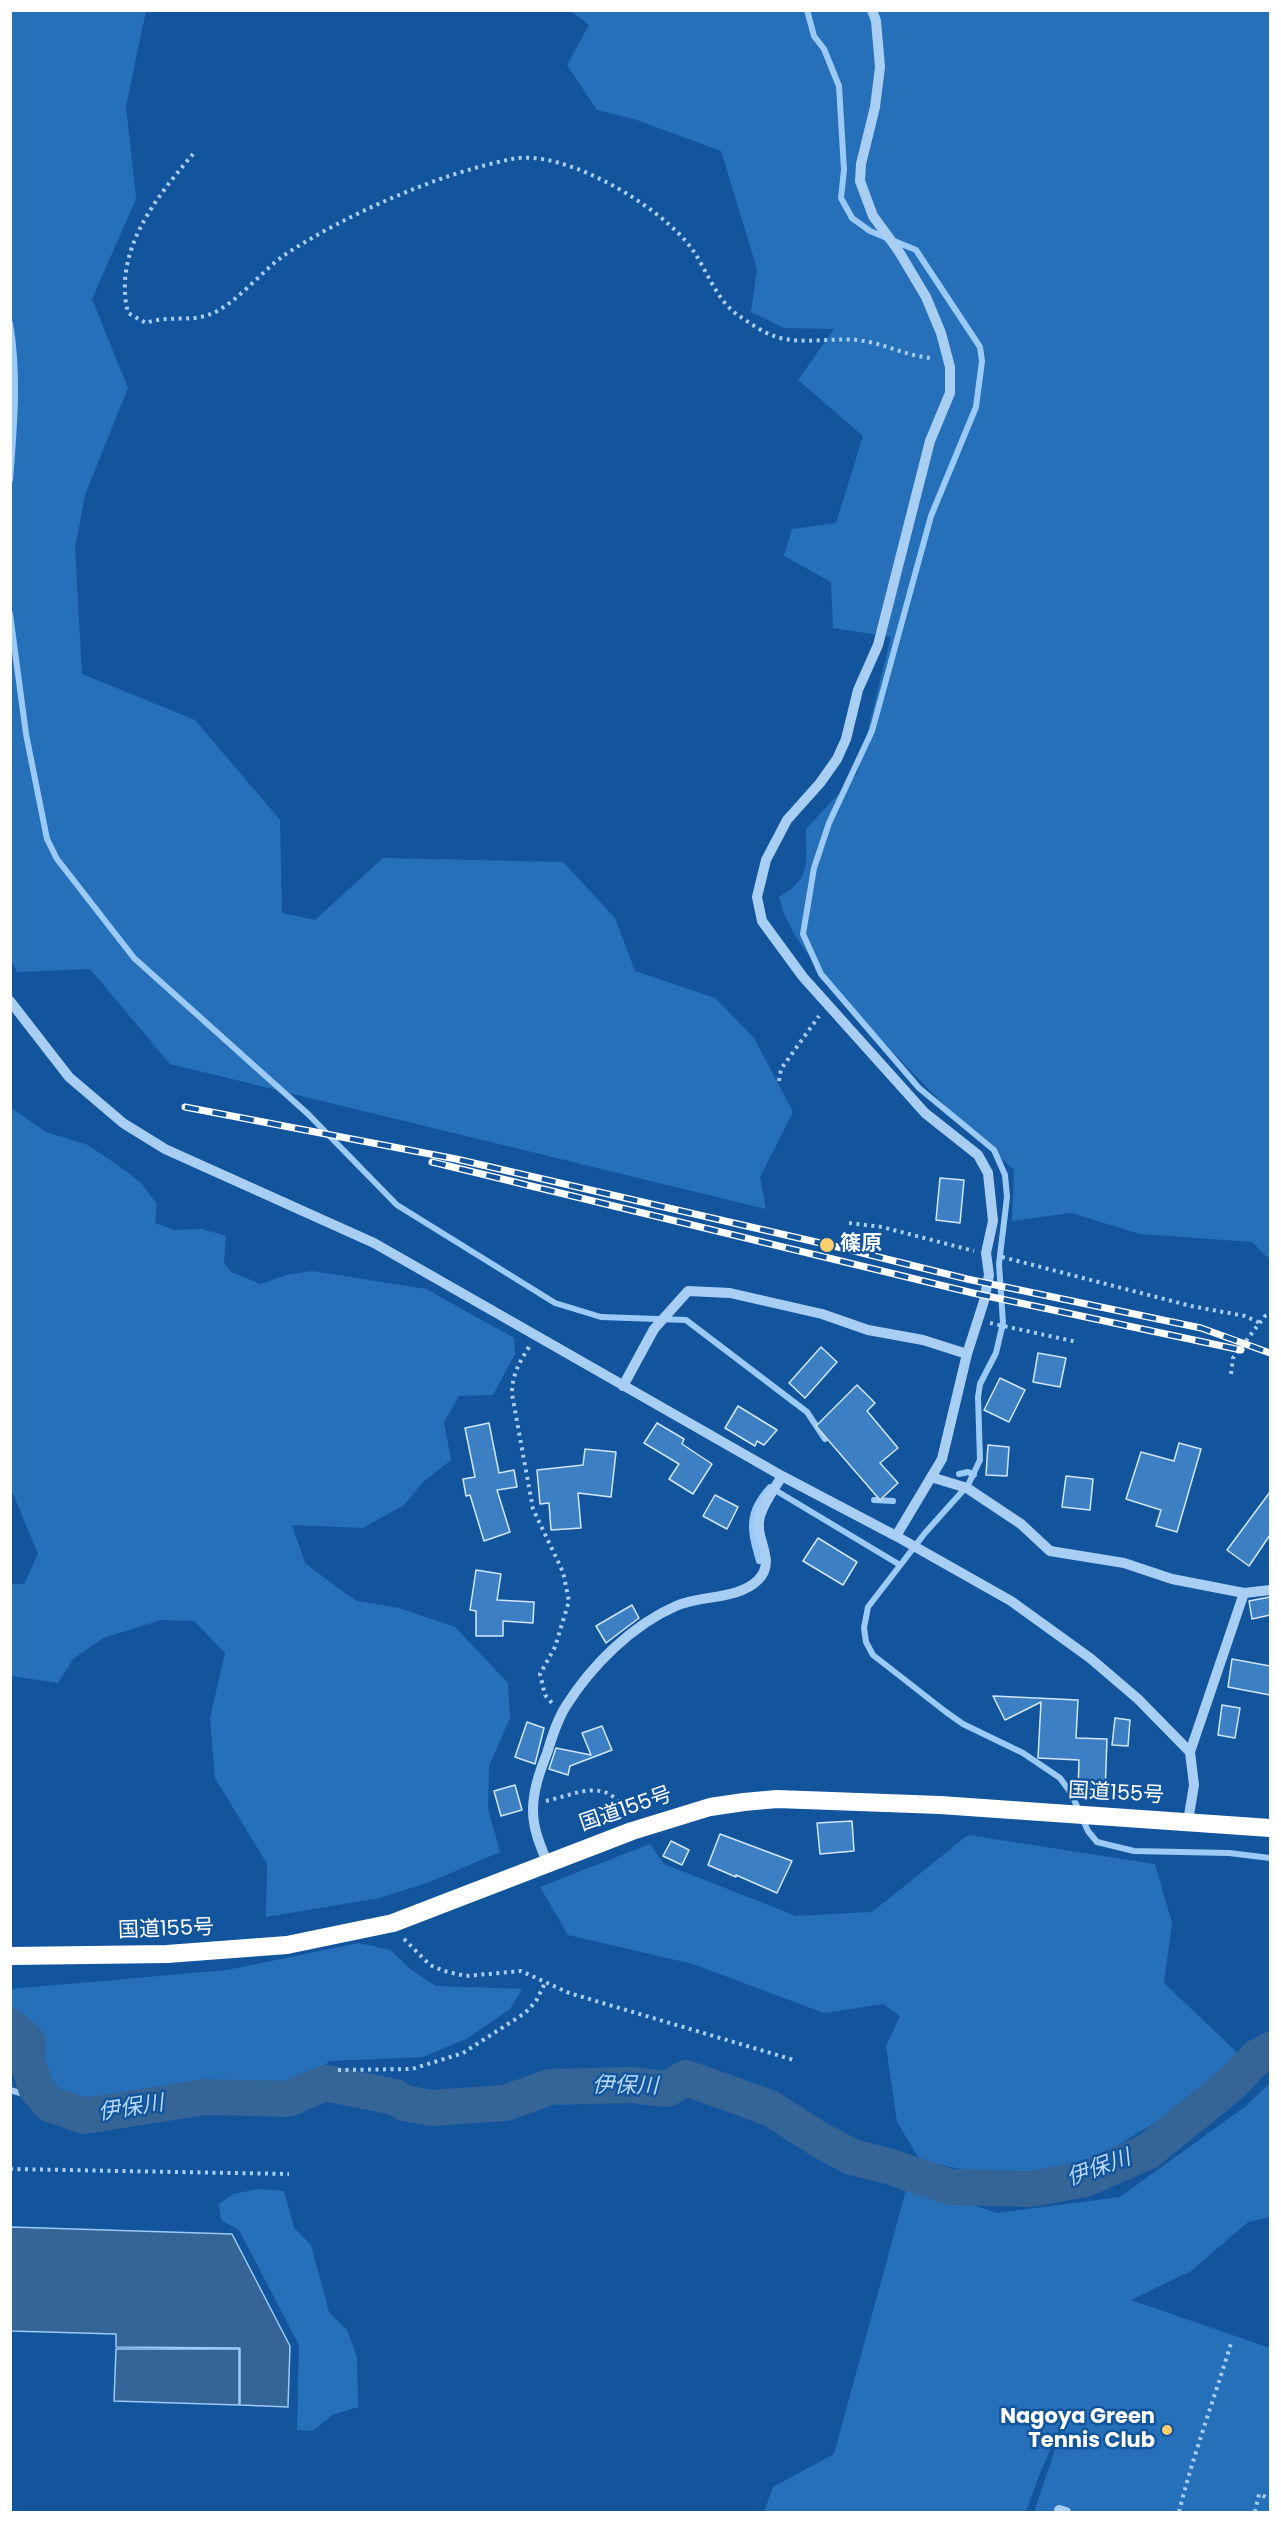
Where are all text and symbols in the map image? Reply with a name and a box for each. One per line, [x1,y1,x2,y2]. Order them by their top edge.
place label: 篠原 [840,1232,882,1258]
marker: 篠原 [818,1236,836,1254]
street label: 国道155号 [1067,1779,1165,1809]
street label: 国道155号 [576,1782,676,1838]
street label: 国道155号 [118,1916,214,1944]
water label: 伊保川 [592,2073,658,2101]
water label: 伊保川 [96,2091,166,2127]
water label: 伊保川 [1063,2145,1135,2193]
place label: Nagoya Green Tennis Club [1000,2405,1155,2455]
marker: Nagoya Green Tennis Club [1160,2423,1174,2437]

